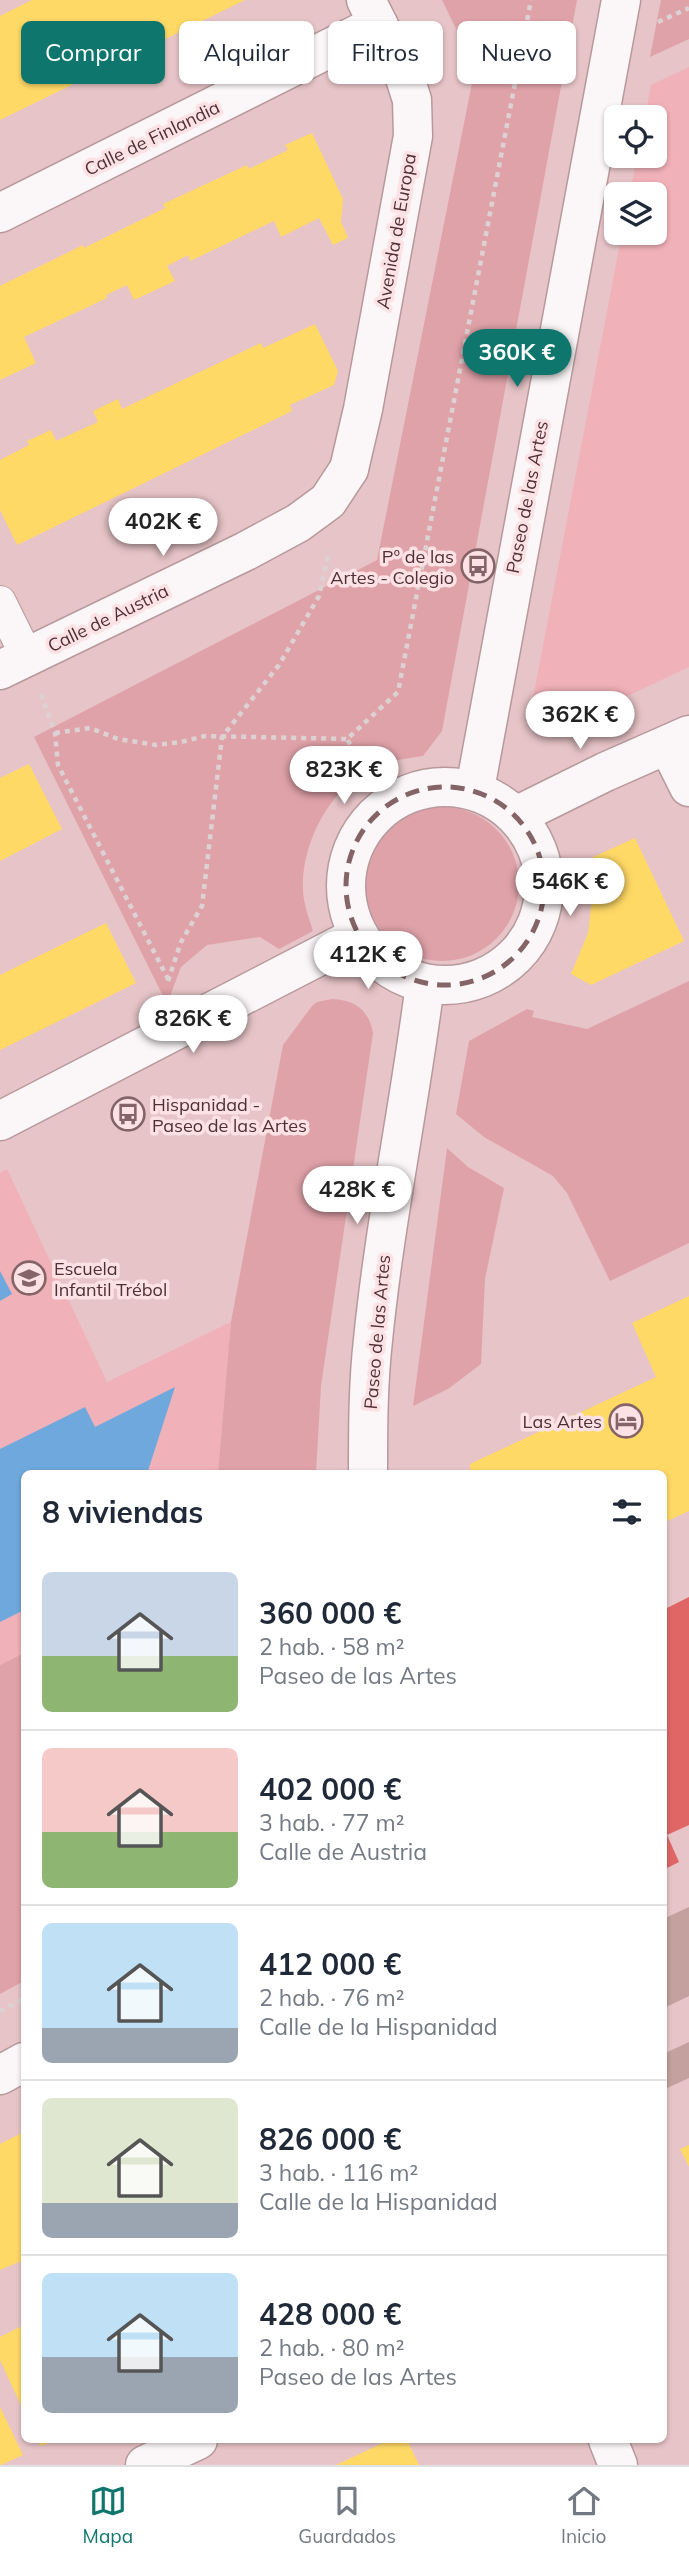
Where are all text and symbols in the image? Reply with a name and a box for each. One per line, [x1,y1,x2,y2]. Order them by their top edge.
chip: Comprar [21,21,165,84]
chip: Alquilar [179,21,314,84]
chip: Filtros [328,21,443,84]
chip: Nuevo [457,21,576,84]
street label: Calle de Finlandia [81,95,223,181]
map controls [604,105,667,245]
button: locate [604,105,667,168]
street label: Avenida de Europa [371,151,421,311]
button: layers [604,182,667,245]
pin: 360K € [460,330,574,389]
text: 360K € [479,337,555,366]
street label: Paseo de las Artes [501,419,553,575]
pin: 402K € [106,498,220,558]
text: 402K € [125,506,201,535]
place label: Pº de las Artes - Colegio [330,545,454,589]
bus stop icon: Pº de las Artes - Colegio [459,547,497,585]
street label: Calle de Austria [44,579,172,657]
pin: 362K € [523,692,637,751]
text: 362K € [542,699,618,728]
pin: 823K € [287,746,401,806]
text: 823K € [306,754,382,783]
pin: 546K € [513,858,627,918]
text: 546K € [532,866,608,895]
pin: 412K € [311,932,425,991]
text: 412K € [330,939,406,968]
pin: 826K € [136,996,250,1055]
text: 826K € [155,1003,231,1032]
place label: Hispanidad - Paseo de las Artes [152,1093,307,1137]
bus stop icon: Hispanidad - Paseo de las Artes [109,1095,147,1133]
pin: 428K € [300,1166,414,1226]
text: 428K € [319,1174,395,1203]
street label: Paseo de las Artes [359,1254,395,1410]
place label: Escuela Infantil Trébol [54,1257,167,1301]
school or university icon: Escuela Infantil Trébol [10,1259,48,1297]
hotel icon: Las Artes [607,1402,645,1440]
place label: Las Artes [523,1410,602,1433]
text: 8 viviendas [42,1493,203,1531]
icon: filters [608,1493,646,1531]
text: 360 000 € [259,1594,401,1632]
icon: home [98,1600,182,1684]
text: 2 hab. · 58 m² [259,1632,404,1661]
text: Paseo de las Artes [259,1661,457,1690]
text: 402 000 € [259,1770,401,1808]
icon: home [98,1776,182,1860]
text: 3 hab. · 77 m² [259,1808,404,1837]
text: Calle de Austria [259,1837,427,1866]
text: 412 000 € [259,1945,401,1983]
icon: home [98,1951,182,2035]
text: 2 hab. · 76 m² [259,1983,404,2012]
text: Calle de la Hispanidad [259,2012,498,2041]
text: 826 000 € [259,2120,401,2158]
icon: home [98,2126,182,2210]
text: 3 hab. · 116 m² [259,2158,418,2187]
text: Calle de la Hispanidad [259,2187,498,2216]
text: 428 000 € [259,2295,401,2333]
icon: home [98,2301,182,2385]
text: 2 hab. · 80 m² [259,2333,404,2362]
text: Paseo de las Artes [259,2362,457,2391]
tab: Mapa [83,2482,133,2548]
tab: Guardados [298,2482,396,2548]
tab: Inicio [561,2482,606,2548]

